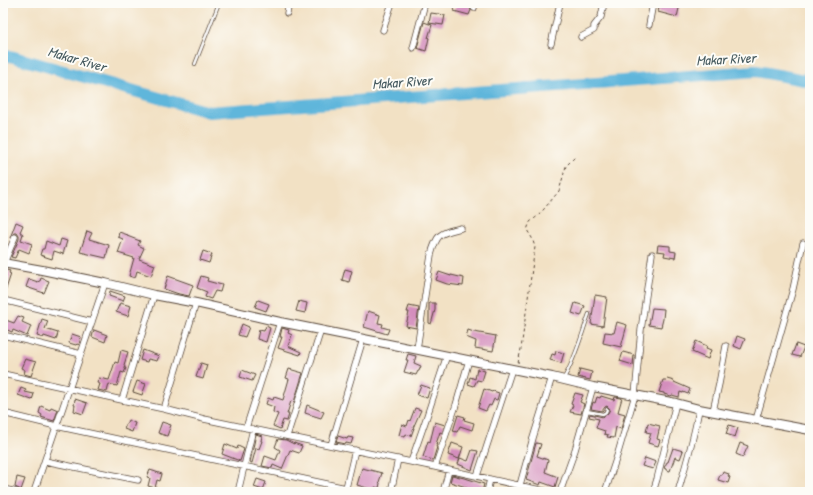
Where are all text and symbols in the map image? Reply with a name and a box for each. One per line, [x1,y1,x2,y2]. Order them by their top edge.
water label: Makar River [46,41,110,76]
water label: Makar River [696,47,758,70]
water label: Makar River [371,70,434,93]

